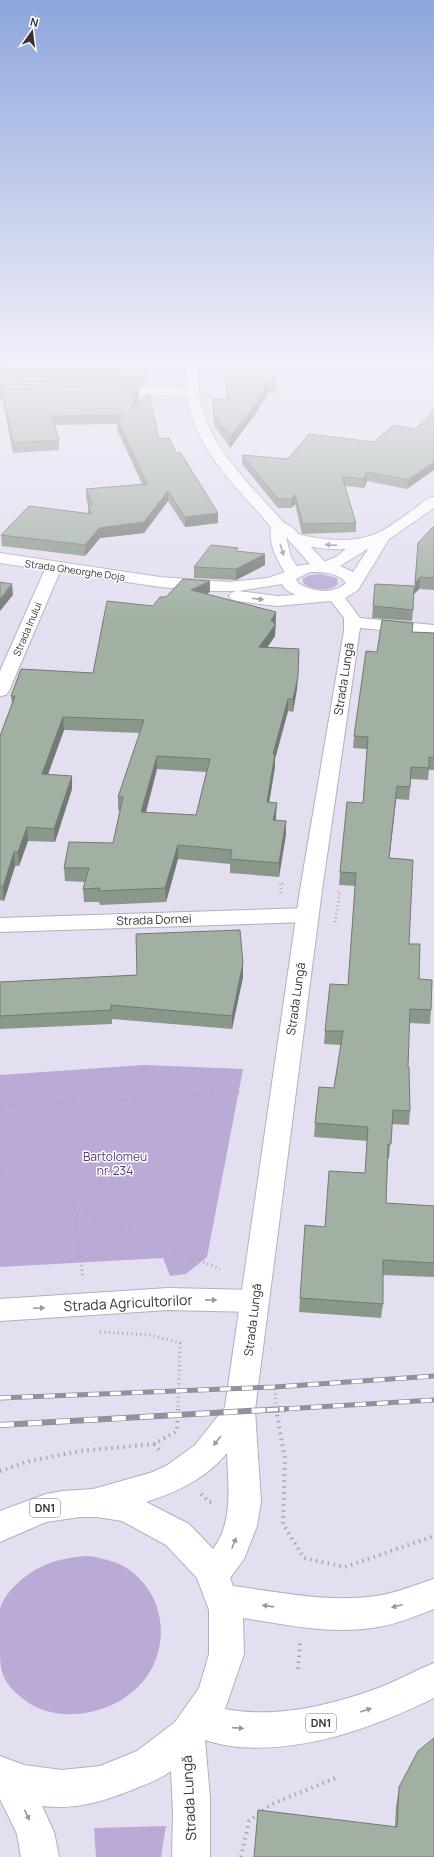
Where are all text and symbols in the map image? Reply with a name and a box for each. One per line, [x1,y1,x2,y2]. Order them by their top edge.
north arrow [12,12,52,52]
text: N [29,14,40,30]
one-way arrow [325,542,337,549]
one-way arrow [279,545,285,557]
street label: Strada Gheorghe Doja [24,556,126,584]
one-way arrow [252,596,264,602]
street label: Strada Inului [9,600,45,658]
street label: Strada Lungă [329,641,358,716]
street label: Strada Dornei [116,910,192,929]
street label: Strada Lungă [282,961,309,1036]
park label: Bartolomeu nr. 234 [83,1148,147,1179]
street label: Strada Lungă [240,1283,265,1357]
street label: Strada Agricultorilor [63,1290,193,1315]
one-way arrow [205,1297,218,1303]
one-way arrow [33,1304,45,1311]
one-way arrow [213,1436,222,1447]
road number: DN1 [30,1499,60,1517]
one-way arrow [232,1536,238,1548]
one-way arrow [262,1603,274,1609]
one-way arrow [391,1604,403,1610]
one-way arrow [361,1707,373,1713]
road number: DN1 [306,1714,336,1732]
one-way arrow [232,1725,244,1732]
street label: Strada Lungă [177,1755,200,1841]
one-way arrow [24,1809,30,1820]

